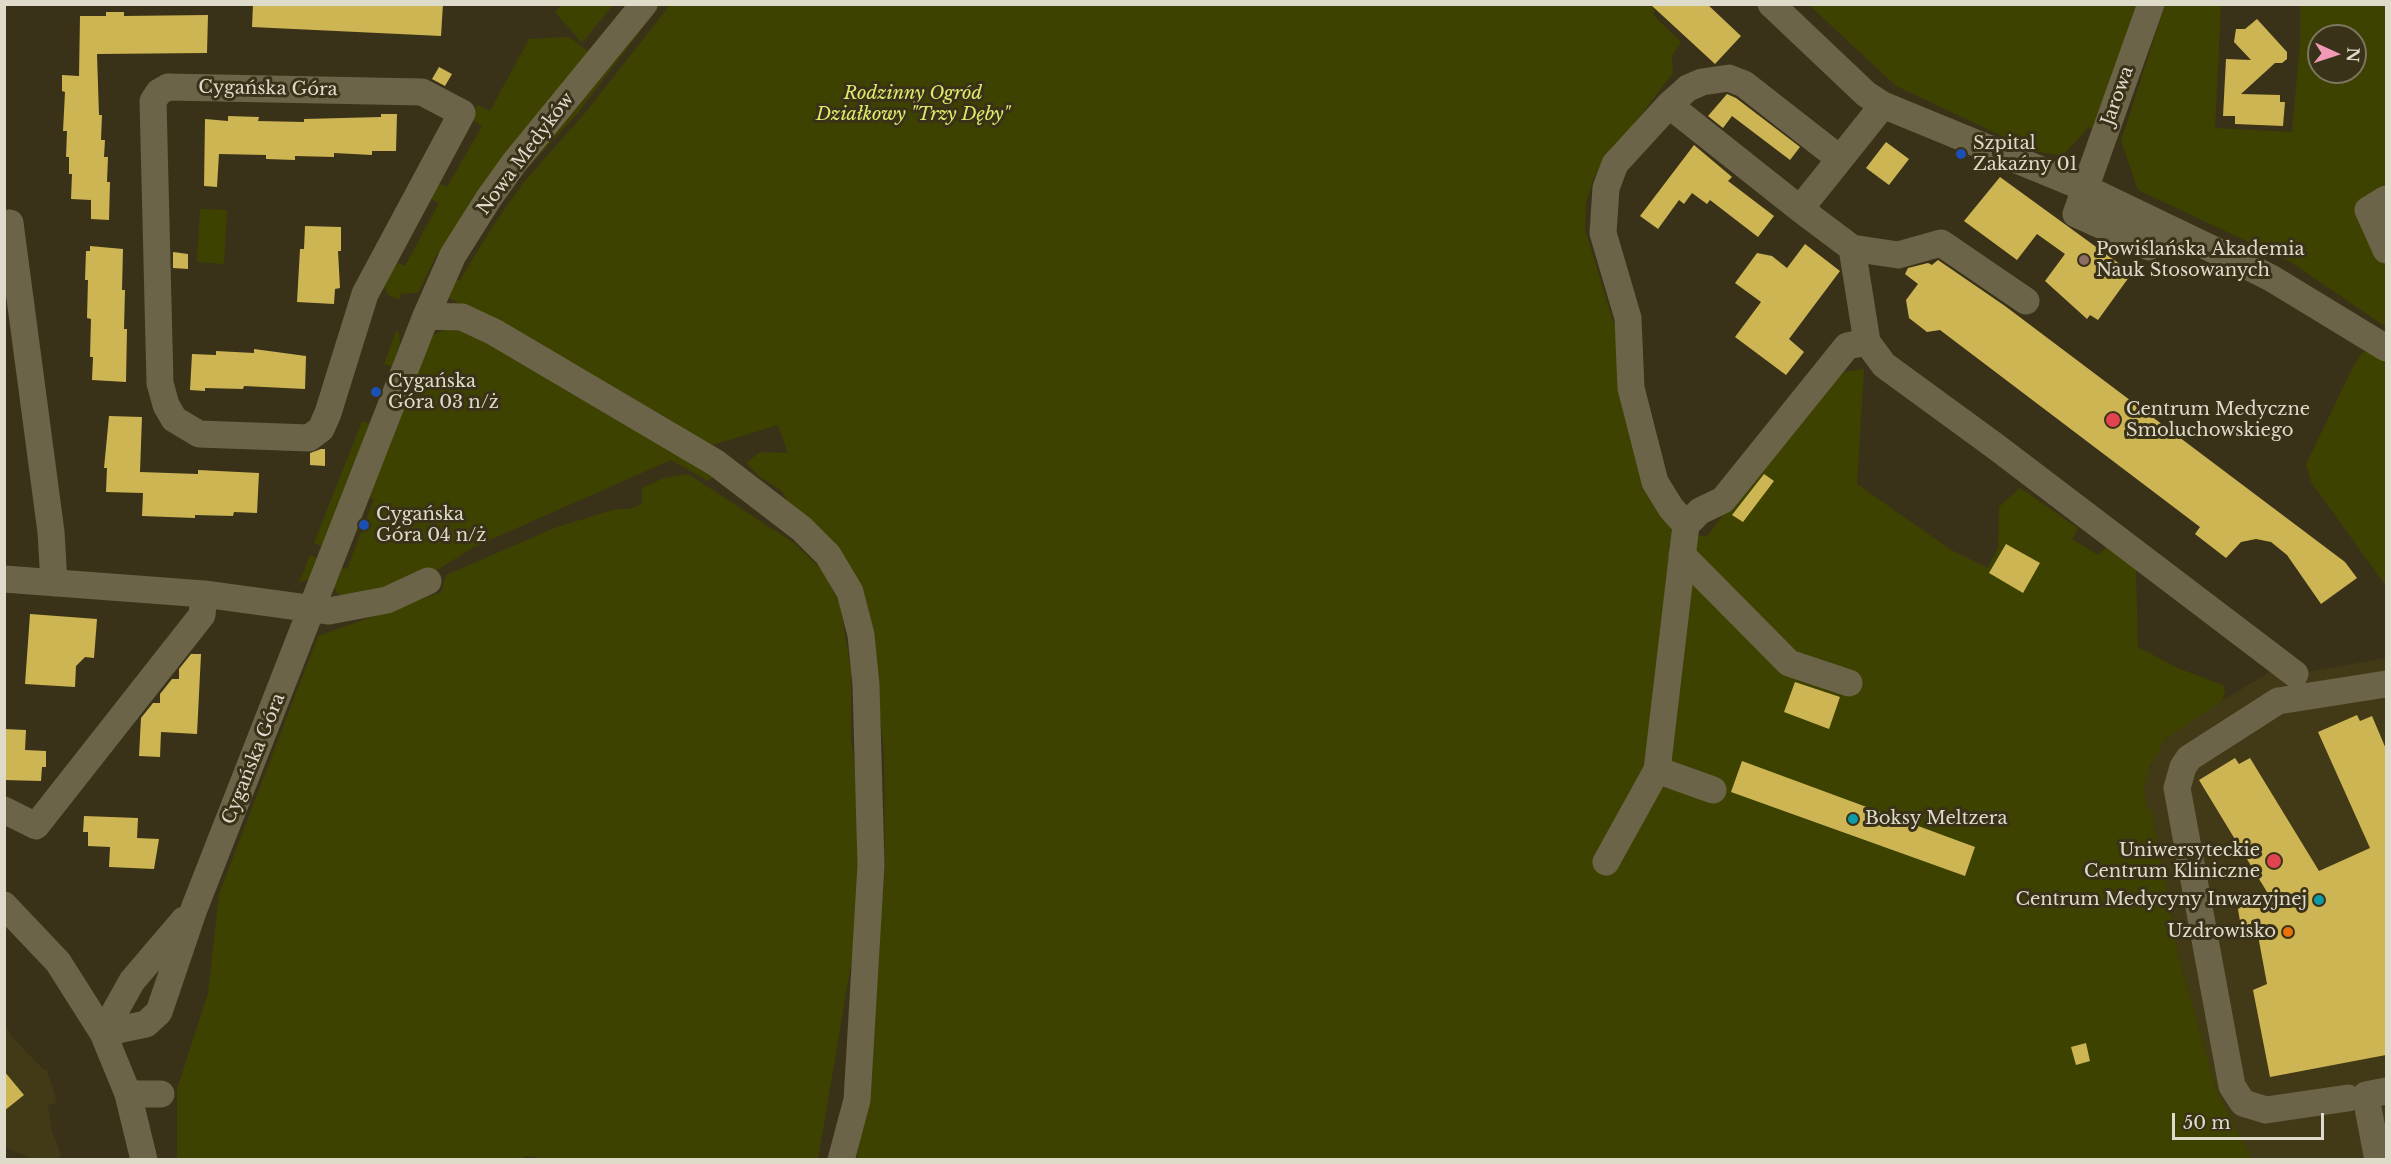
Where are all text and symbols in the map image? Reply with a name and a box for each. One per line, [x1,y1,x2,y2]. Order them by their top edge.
north arrow [2307,24,2367,84]
text: N [2343,47,2363,63]
street label: Jarowa [2097,63,2139,129]
street label: Cygańska Góra [198,77,338,101]
park label: Rodzinny Ogród Działkowy "Trzy Dęby" [816,83,1010,125]
street label: Nowa Medyków [473,89,579,219]
place label: Szpital Zakaźny 01 [1973,133,2078,176]
marker: Szpital Zakaźny 01 [1954,147,1968,161]
place label: Powiślańska Akademia Nauk Stosowanych [2096,239,2304,282]
marker: Powiślańska Akademia Nauk Stosowanych [2077,253,2091,267]
place label: Cygańska Góra 03 n/ż [388,371,499,413]
marker: Cygańska Góra 03 n/ż [369,385,383,399]
place label: Centrum Medyczne Smoluchowskiego [2126,399,2310,442]
marker: Centrum Medyczne Smoluchowskiego [2104,411,2122,429]
place label: Cygańska Góra 04 n/ż [376,504,486,546]
marker: Cygańska Góra 04 n/ż [357,518,371,532]
street label: Cygańska Góra [218,690,290,828]
place label: Boksy Meltzera [1865,808,2007,830]
marker: Boksy Meltzera [1846,812,1860,826]
place label: Uniwersyteckie Centrum Kliniczne [2084,840,2260,882]
marker: Uniwersyteckie Centrum Kliniczne [2265,852,2283,870]
place label: Centrum Medycyny Inwazyjnej [2016,889,2307,911]
marker: Centrum Medycyny Inwazyjnej [2312,893,2326,907]
place label: Uzdrowisko [2167,921,2276,943]
marker: Uzdrowisko [2281,925,2295,939]
scale bar [2175,1101,2326,1139]
text: 50 m [2183,1112,2231,1134]

